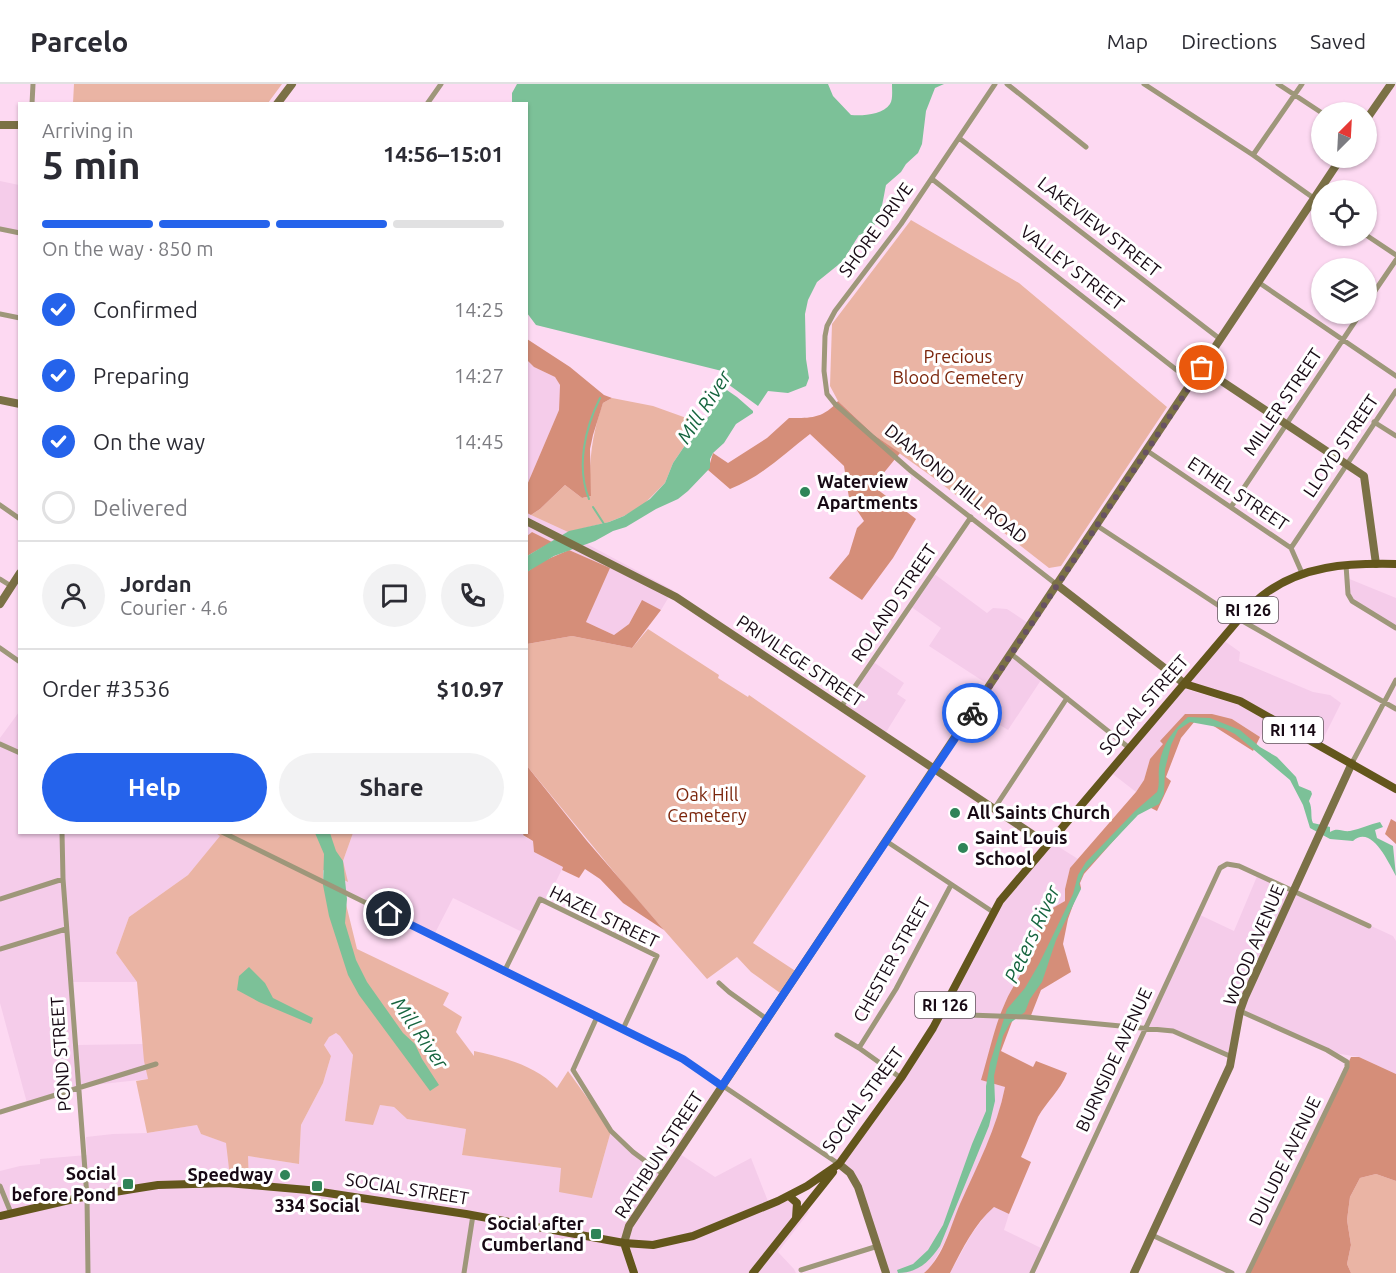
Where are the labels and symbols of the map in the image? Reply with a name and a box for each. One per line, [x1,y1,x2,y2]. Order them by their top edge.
north arrow [1311,102,1377,168]
street label: LAKEVIEW STREET [1034,172,1165,280]
street label: SHORE DRIVE [834,178,916,280]
street label: VALLEY STREET [1017,221,1128,314]
pin [1176,342,1227,393]
street label: MILLER STREET [1239,344,1325,459]
park label: Precious Blood Cemetery [892,346,1024,387]
water label: Mill River [672,365,736,447]
street label: LLOYD STREET [1299,390,1382,500]
street label: DIAMOND HILL ROAD [881,420,1032,547]
street label: ETHEL STREET [1185,452,1293,534]
place label: Waterview Apartments [817,471,918,512]
marker: Waterview Apartments [798,485,812,499]
street label: ROLAND STREET [847,540,940,665]
road number: RI 126 [1218,597,1278,623]
street label: PRIVILEGE STREET [733,610,868,710]
street label: SOCIAL STREET [1095,651,1192,758]
courier [942,683,1002,743]
road number: RI 114 [1263,717,1323,743]
park label: Oak Hill Cemetery [667,784,747,825]
place label: All Saints Church [967,802,1110,822]
marker: All Saints Church [948,806,962,820]
place label: Saint Louis School [975,827,1068,868]
marker: Saint Louis School [956,841,970,855]
water label: Peters River [999,880,1065,986]
street label: HAZEL STREET [547,881,662,951]
street label: WOOD AVENUE [1219,881,1287,1008]
pin [363,888,414,939]
street label: CHESTER STREET [849,894,934,1025]
street label: BURNSIDE AVENUE [1071,985,1155,1135]
water label: Mill River [387,992,454,1074]
road number: RI 126 [915,992,975,1018]
street label: POND STREET [46,996,74,1112]
street label: SOCIAL STREET [817,1043,907,1156]
street label: RATHBUN STREET [610,1088,706,1221]
street label: DULUDE AVENUE [1244,1093,1324,1228]
place label: Social before Pond [12,1163,117,1204]
place label: Speedway [187,1164,273,1184]
marker: Speedway [278,1168,292,1182]
street label: SOCIAL STREET [344,1168,470,1208]
marker: Social before Pond [121,1177,135,1191]
marker: 334 Social [310,1179,324,1193]
place label: 334 Social [275,1195,360,1215]
place label: Social after Cumberland [481,1213,585,1254]
marker: Social after Cumberland [589,1227,603,1241]

